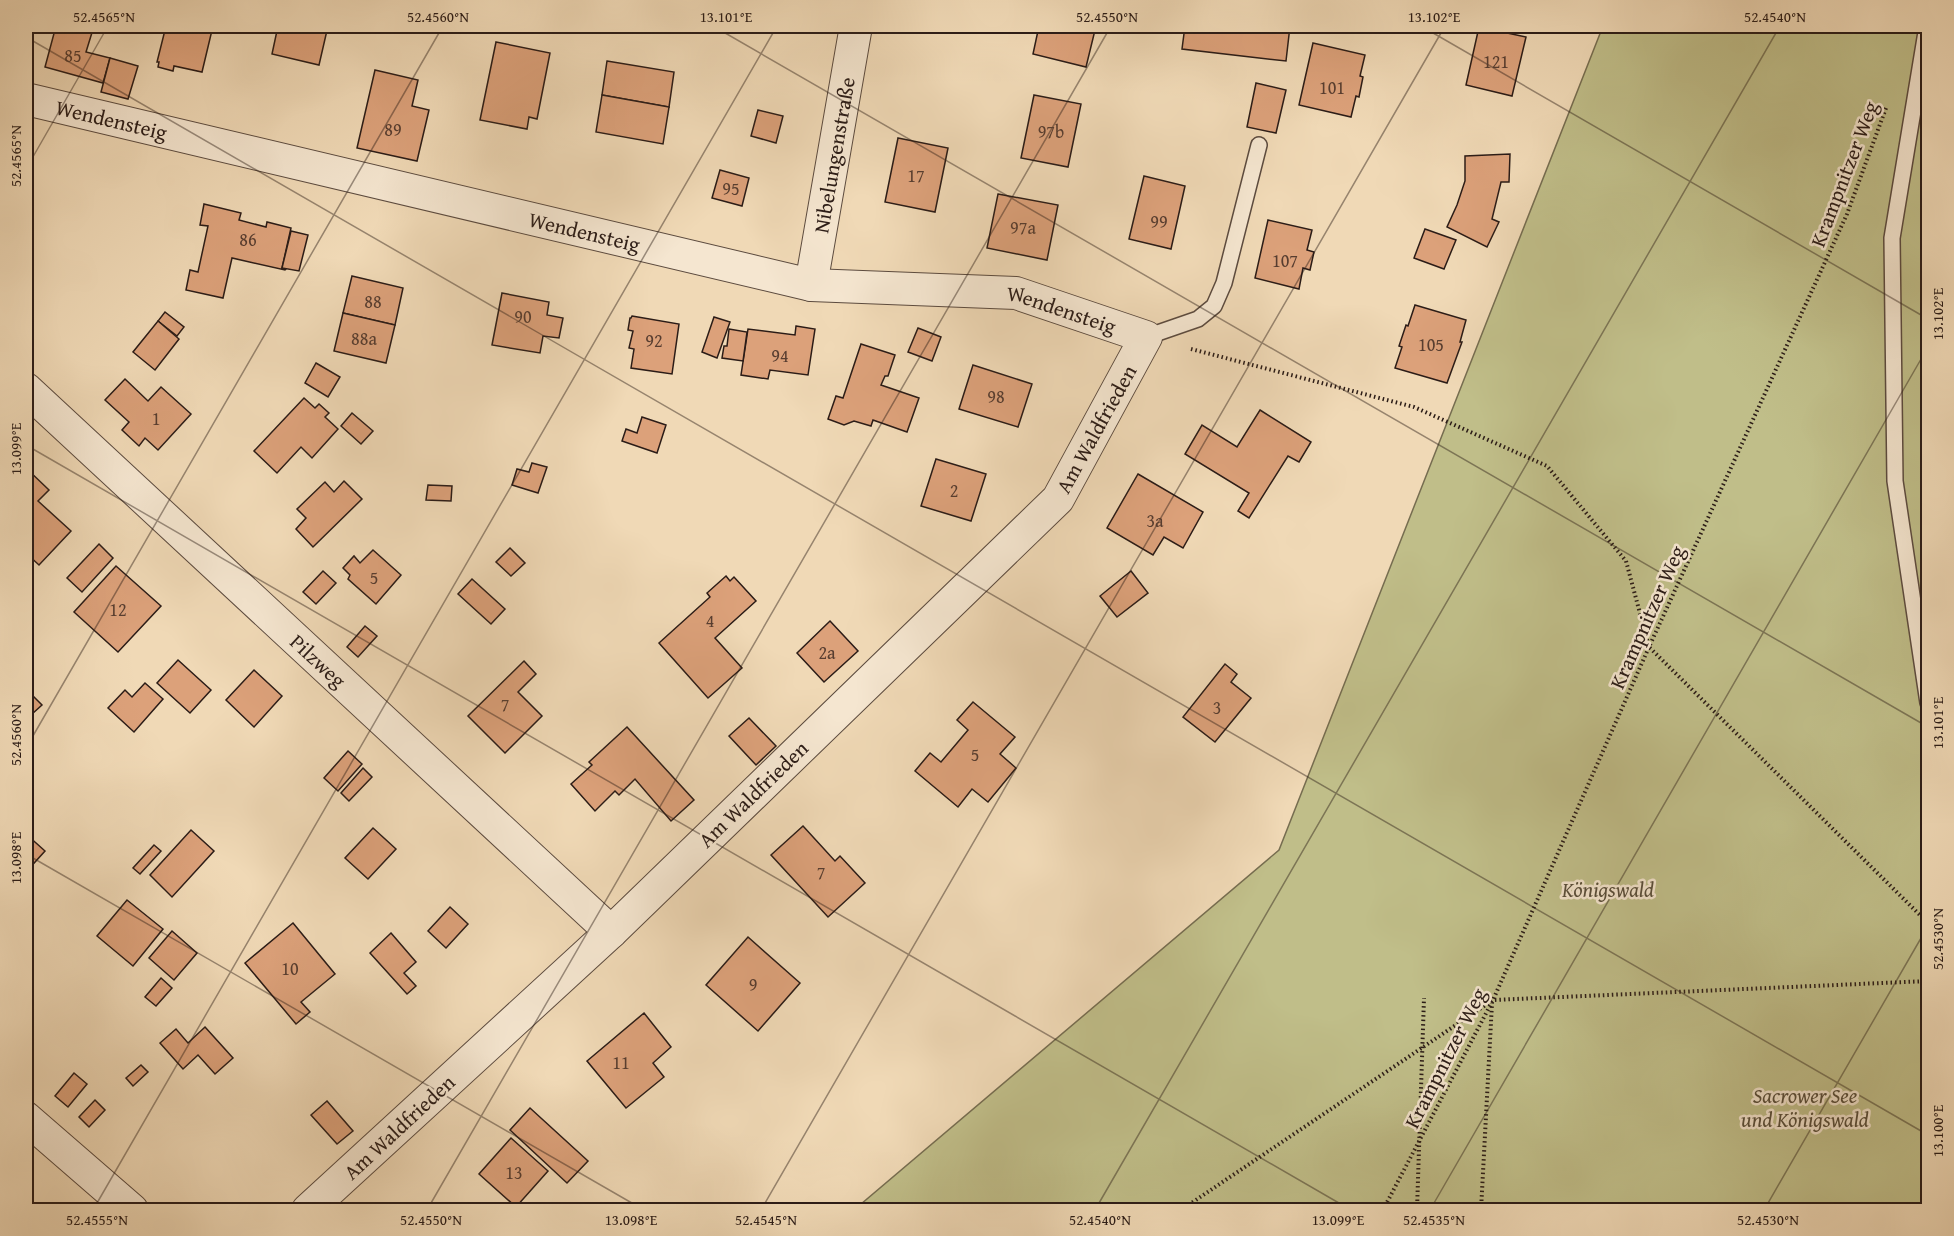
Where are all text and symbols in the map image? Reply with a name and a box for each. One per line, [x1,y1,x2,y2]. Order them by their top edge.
text: 52.4565°N [73,6,135,27]
text: 52.4560°N [407,6,469,27]
text: 13.101°E [700,6,753,27]
text: 52.4550°N [1076,6,1138,27]
text: 13.102°E [1408,6,1461,27]
text: 52.4540°N [1744,6,1806,27]
house number: 85 [64,42,82,69]
house number: 121 [1483,48,1509,75]
street label: Nibelungenstraße [805,74,862,235]
house number: 101 [1319,74,1345,101]
street label: Wendensteig [53,91,171,148]
street label: Krampnitzer Weg [1802,96,1886,251]
house number: 89 [384,116,402,143]
house number: 97b [1038,118,1064,145]
text: 52.4565°N [5,125,26,187]
house number: 17 [907,162,925,189]
house number: 95 [722,175,740,202]
street label: Wendensteig [526,203,644,260]
house number: 99 [1150,208,1168,235]
house number: 97a [1010,214,1036,241]
house number: 86 [239,226,257,253]
house number: 107 [1272,247,1298,274]
street label: Wendensteig [1007,277,1121,341]
text: 13.102°E [1927,287,1948,340]
house number: 88 [364,288,382,315]
house number: 90 [514,303,532,330]
house number: 88a [351,325,377,352]
house number: 92 [645,327,663,354]
house number: 105 [1418,331,1444,358]
house number: 94 [771,342,789,369]
street label: Am Waldfrieden [1048,359,1144,499]
house number: 98 [987,383,1005,410]
house number: 1 [152,405,160,432]
text: 13.099°E [5,422,26,475]
house number: 2 [950,477,958,504]
house number: 3a [1146,507,1164,534]
street label: Krampnitzer Weg [1602,540,1693,694]
house number: 5 [370,564,378,591]
house number: 12 [109,596,127,623]
house number: 4 [706,607,714,634]
street label: Pilzweg [283,626,354,695]
house number: 2a [818,639,836,666]
house number: 7 [501,691,509,718]
house number: 3 [1213,694,1221,721]
text: 13.101°E [1927,696,1948,749]
text: 52.4560°N [5,704,26,766]
street label: Am Waldfrieden [691,733,815,855]
house number: 5 [971,741,979,768]
text: 13.098°E [5,831,26,884]
house number: 7 [817,859,825,886]
park label: Königswald [1561,874,1654,905]
text: 52.4530°N [1927,908,1948,970]
house number: 10 [281,955,299,982]
house number: 9 [749,971,757,998]
street label: Krampnitzer Weg [1396,982,1494,1134]
house number: 11 [612,1049,630,1076]
street label: Am Waldfrieden [336,1067,462,1187]
park label: Sacrower See und Königswald [1741,1080,1869,1135]
text: 13.100°E [1927,1104,1948,1157]
house number: 13 [505,1159,523,1186]
text: 52.4555°N [66,1209,128,1230]
text: 52.4550°N [400,1209,462,1230]
text: 13.098°E [605,1209,658,1230]
text: 52.4545°N [735,1209,797,1230]
text: 52.4540°N [1069,1209,1131,1230]
text: 13.099°E [1312,1209,1365,1230]
text: 52.4535°N [1403,1209,1465,1230]
text: 52.4530°N [1737,1209,1799,1230]

